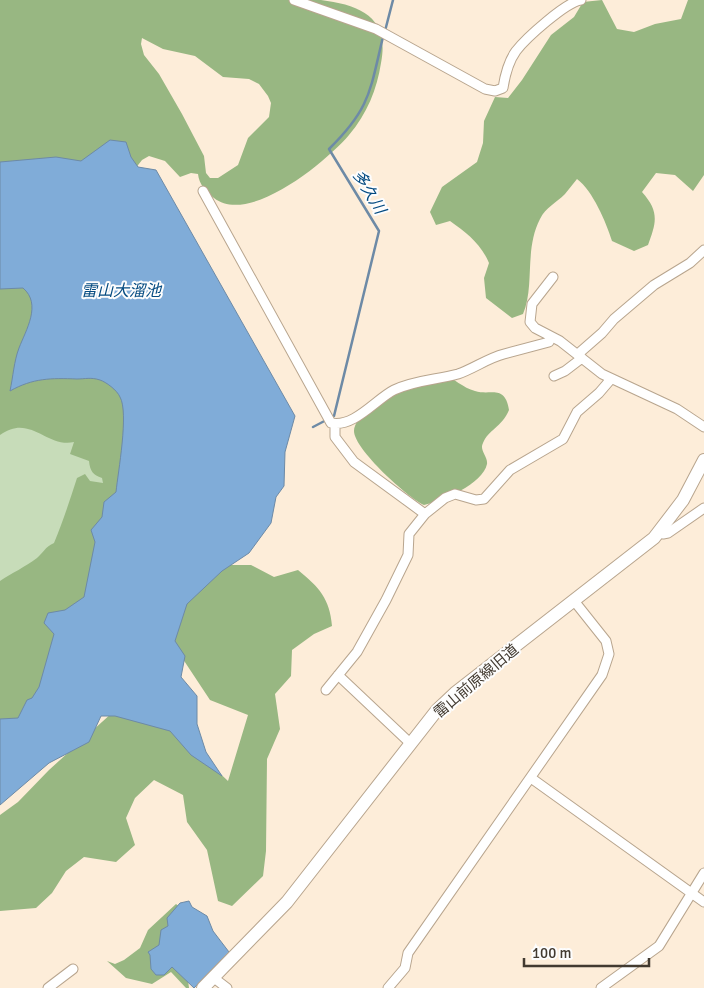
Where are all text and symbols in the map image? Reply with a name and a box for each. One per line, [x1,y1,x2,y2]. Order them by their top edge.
water label: 多久川 [348,166,391,219]
water label: 雷山大溜池 [81,281,163,301]
street label: 雷山前原線旧道 [430,640,522,722]
scale bar [524,936,649,968]
text: 100 m [532,944,572,962]

